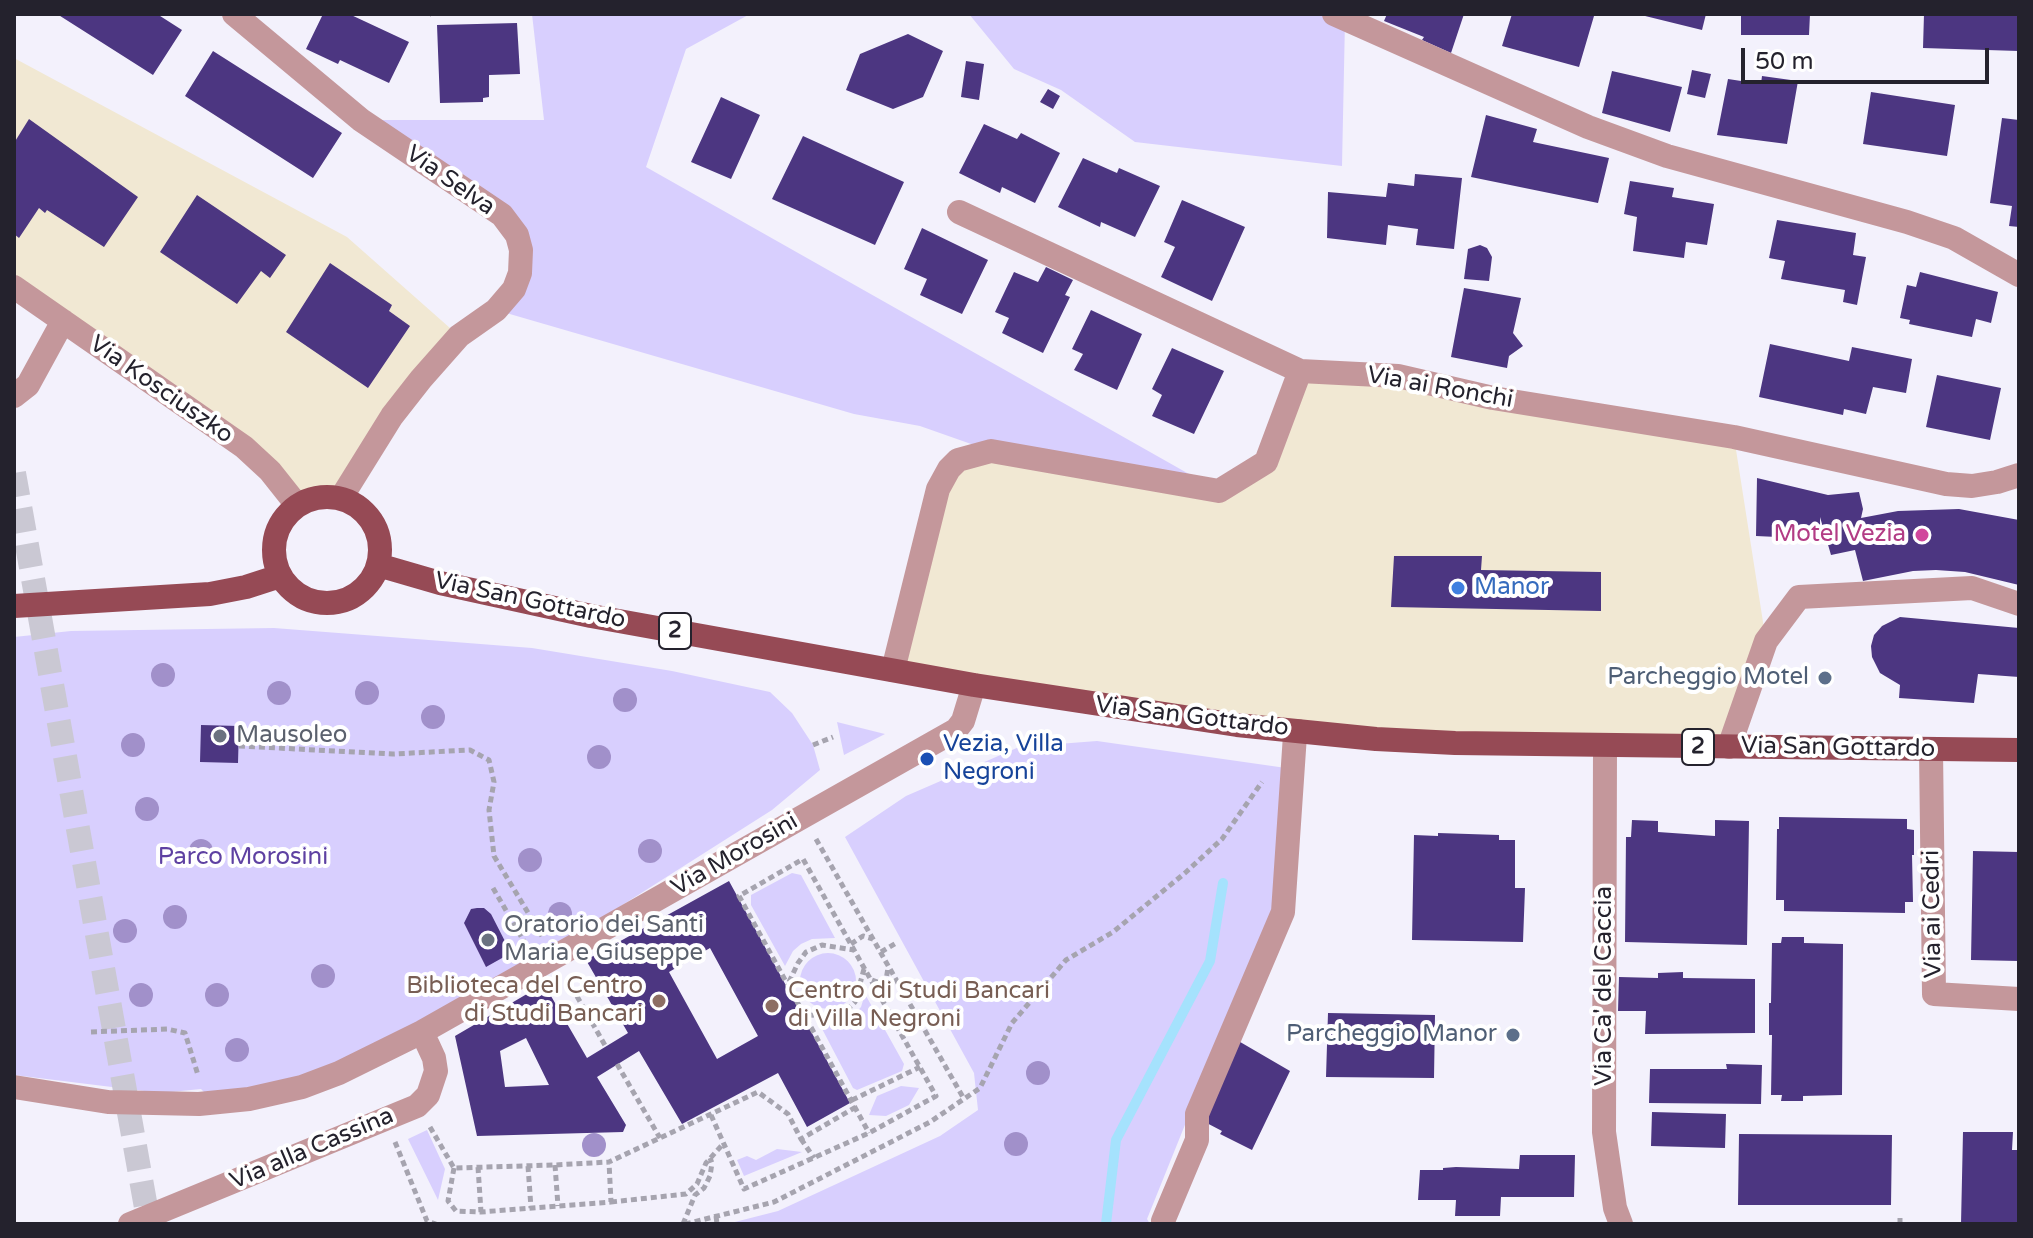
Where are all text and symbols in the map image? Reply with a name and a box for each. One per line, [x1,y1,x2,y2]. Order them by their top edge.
scale bar [1745,32,1993,82]
text: 50 m [1755,47,1813,76]
street label: Via Selva [400,140,500,222]
street label: Via Kosciuszko [84,330,238,450]
street label: Via ai Ronchi [1365,361,1515,415]
place label: Motel Vezia [1774,521,1906,549]
marker: Motel Vezia [1913,526,1931,544]
street label: Via San Gottardo [432,567,628,635]
place label: Manor [1474,574,1549,602]
marker: Manor [1449,579,1467,597]
road number: 2 [659,613,691,649]
place label: Parcheggio Motel [1607,664,1809,692]
marker: Parcheggio Motel [1816,669,1834,687]
street label: Via San Gottardo [1094,691,1290,743]
place label: Mausoleo [236,722,347,750]
marker: Mausoleo [211,727,229,745]
road number: 2 [1682,729,1714,765]
place label: Vezia, Villa Negroni [943,731,1064,787]
street label: Via San Gottardo [1741,732,1935,764]
marker: Vezia, Villa Negroni [918,750,936,768]
street label: Via Morosini [667,807,803,903]
park label: Parco Morosini [158,844,328,872]
street label: Via ai Cedri [1917,850,1949,978]
street label: Via Ca' del Caccia [1591,886,1619,1086]
place label: Oratorio dei Santi Maria e Giuseppe [504,912,704,968]
marker: Oratorio dei Santi Maria e Giuseppe [479,931,497,949]
place label: Biblioteca del Centro di Studi Bancari [406,973,643,1029]
place label: Centro di Studi Bancari di Villa Negroni [788,978,1050,1034]
marker: Biblioteca del Centro di Studi Bancari [650,992,668,1010]
marker: Centro di Studi Bancari di Villa Negroni [763,997,781,1015]
place label: Parcheggio Manor [1286,1021,1497,1049]
marker: Parcheggio Manor [1504,1026,1522,1044]
street label: Via alla Cassina [226,1102,398,1196]

